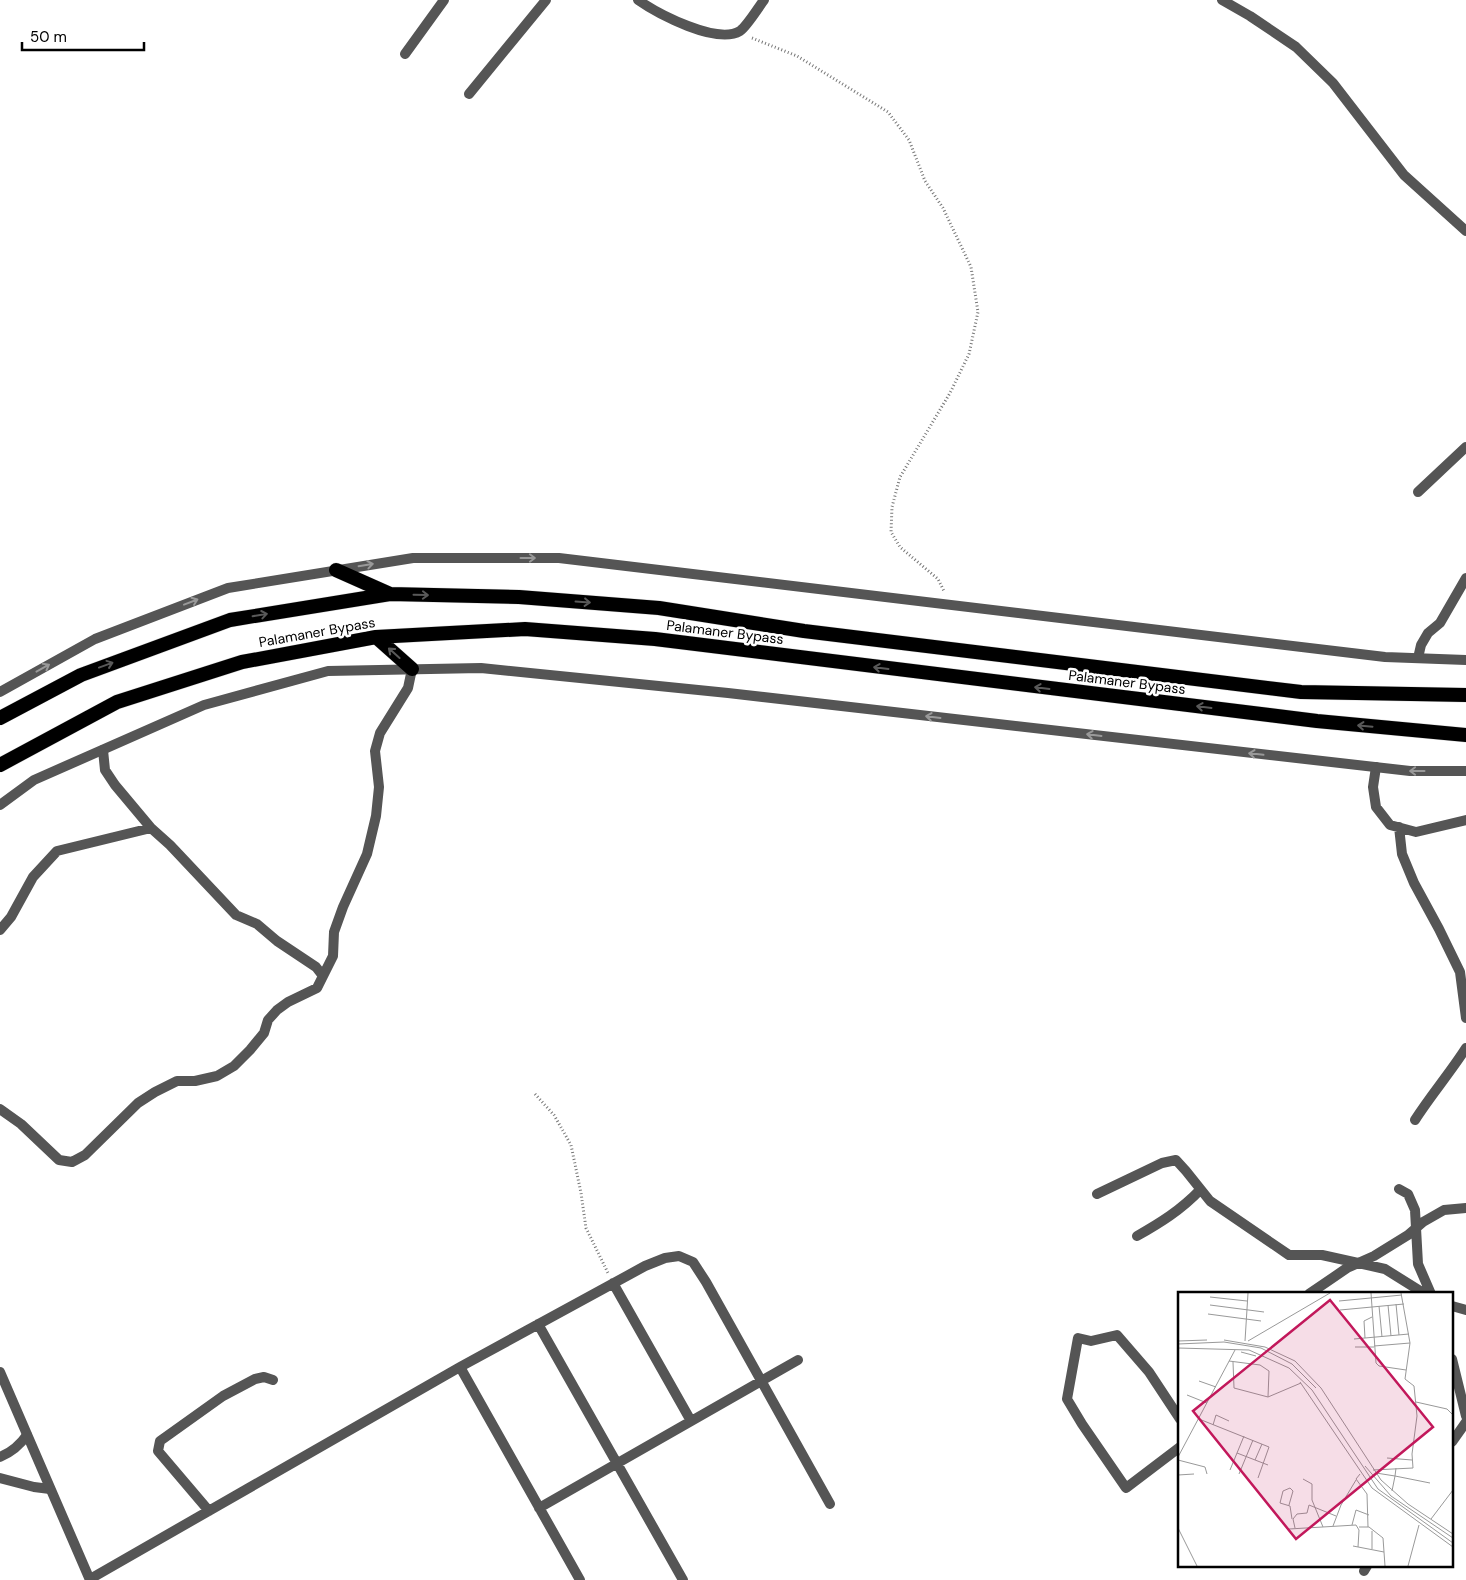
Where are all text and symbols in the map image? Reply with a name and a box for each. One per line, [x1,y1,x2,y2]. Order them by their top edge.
scale bar [22,20,145,52]
text: 50 m [30,27,67,47]
one-way arrow [520,553,536,563]
one-way arrow [358,560,374,570]
one-way arrow [412,590,429,600]
one-way arrow [182,597,198,606]
one-way arrow [575,598,591,607]
one-way arrow [252,610,268,620]
street label: Palamaner Bypass [257,613,377,651]
street label: Palamaner Bypass [665,616,785,648]
one-way arrow [388,647,401,659]
one-way arrow [98,660,113,669]
one-way arrow [35,663,50,673]
one-way arrow [873,663,889,673]
street label: Palamaner Bypass [1067,666,1187,698]
one-way arrow [1035,682,1051,692]
one-way arrow [1196,702,1212,712]
one-way arrow [925,712,941,722]
one-way arrow [1357,721,1373,730]
one-way arrow [1087,730,1103,740]
one-way arrow [1248,749,1264,759]
one-way arrow [1410,766,1426,776]
inset map [1178,1292,1454,1568]

